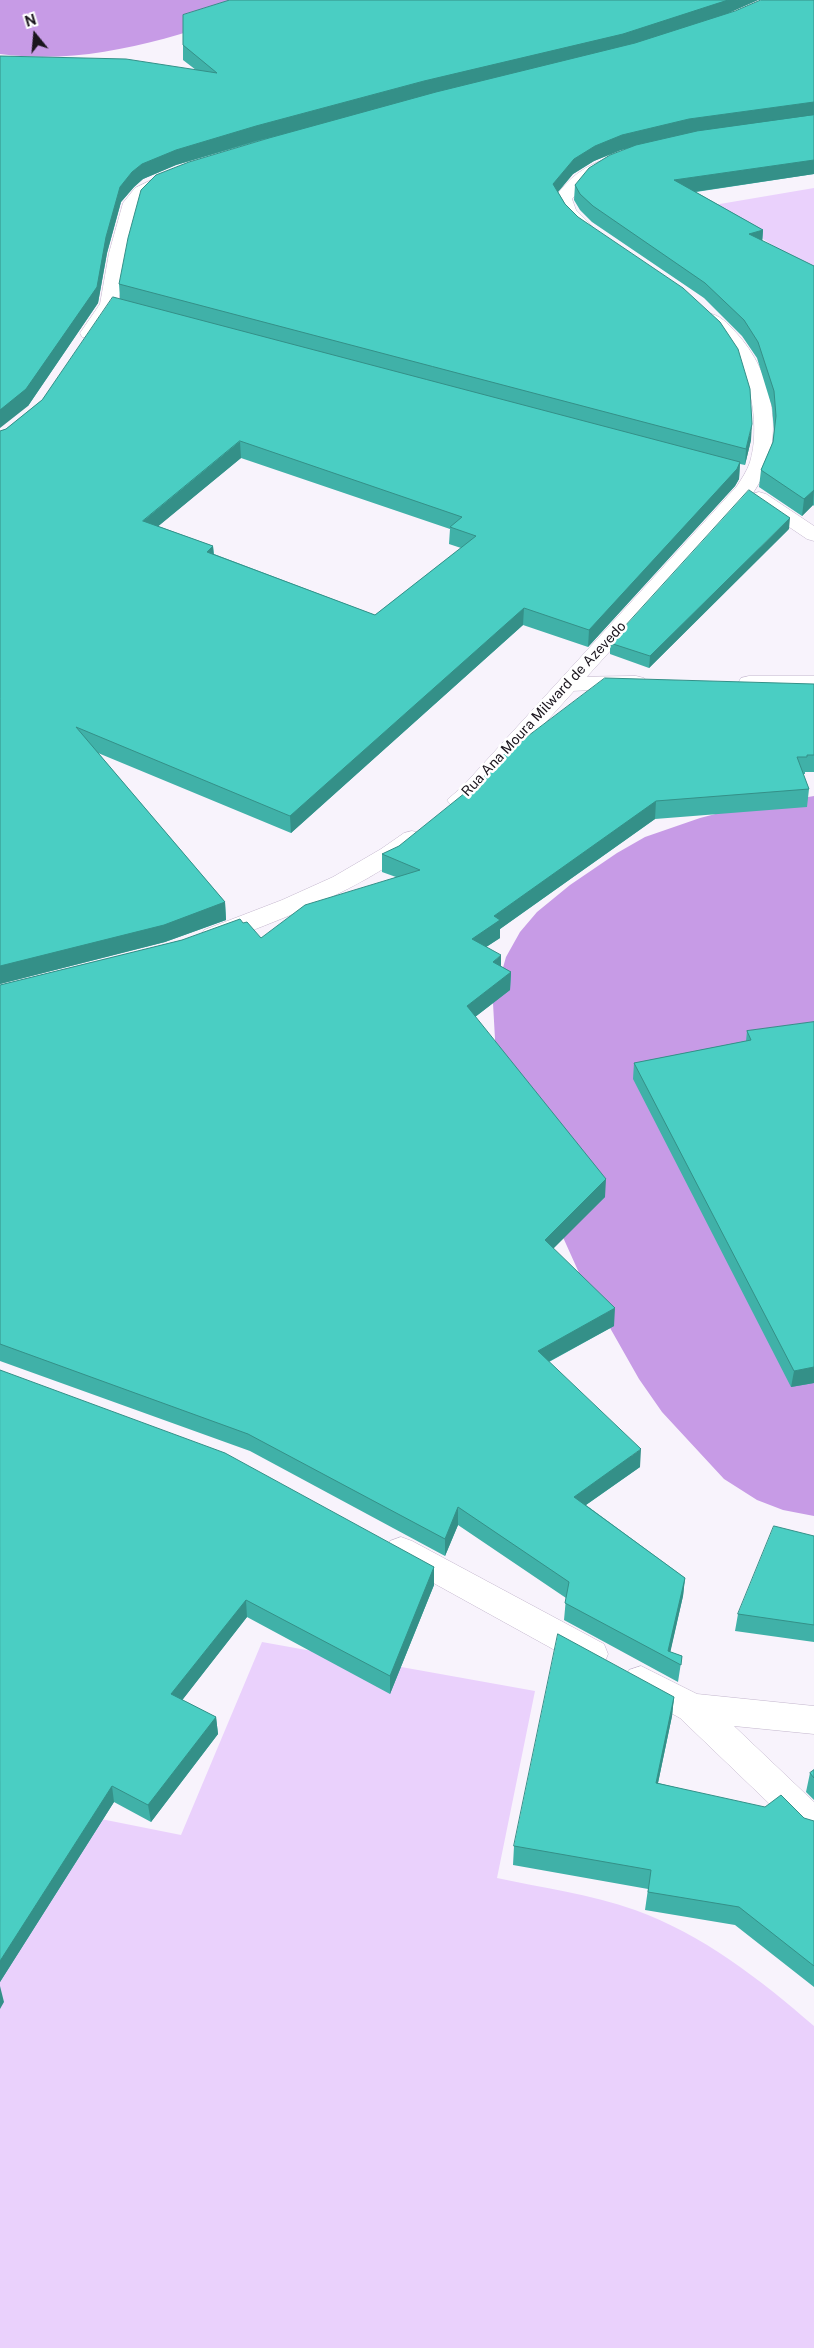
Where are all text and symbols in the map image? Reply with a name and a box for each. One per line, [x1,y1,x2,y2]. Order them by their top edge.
north arrow [10,10,60,60]
text: N [23,11,38,30]
street label: Rua Ana Moura Milward de Azevedo [458,618,630,800]

